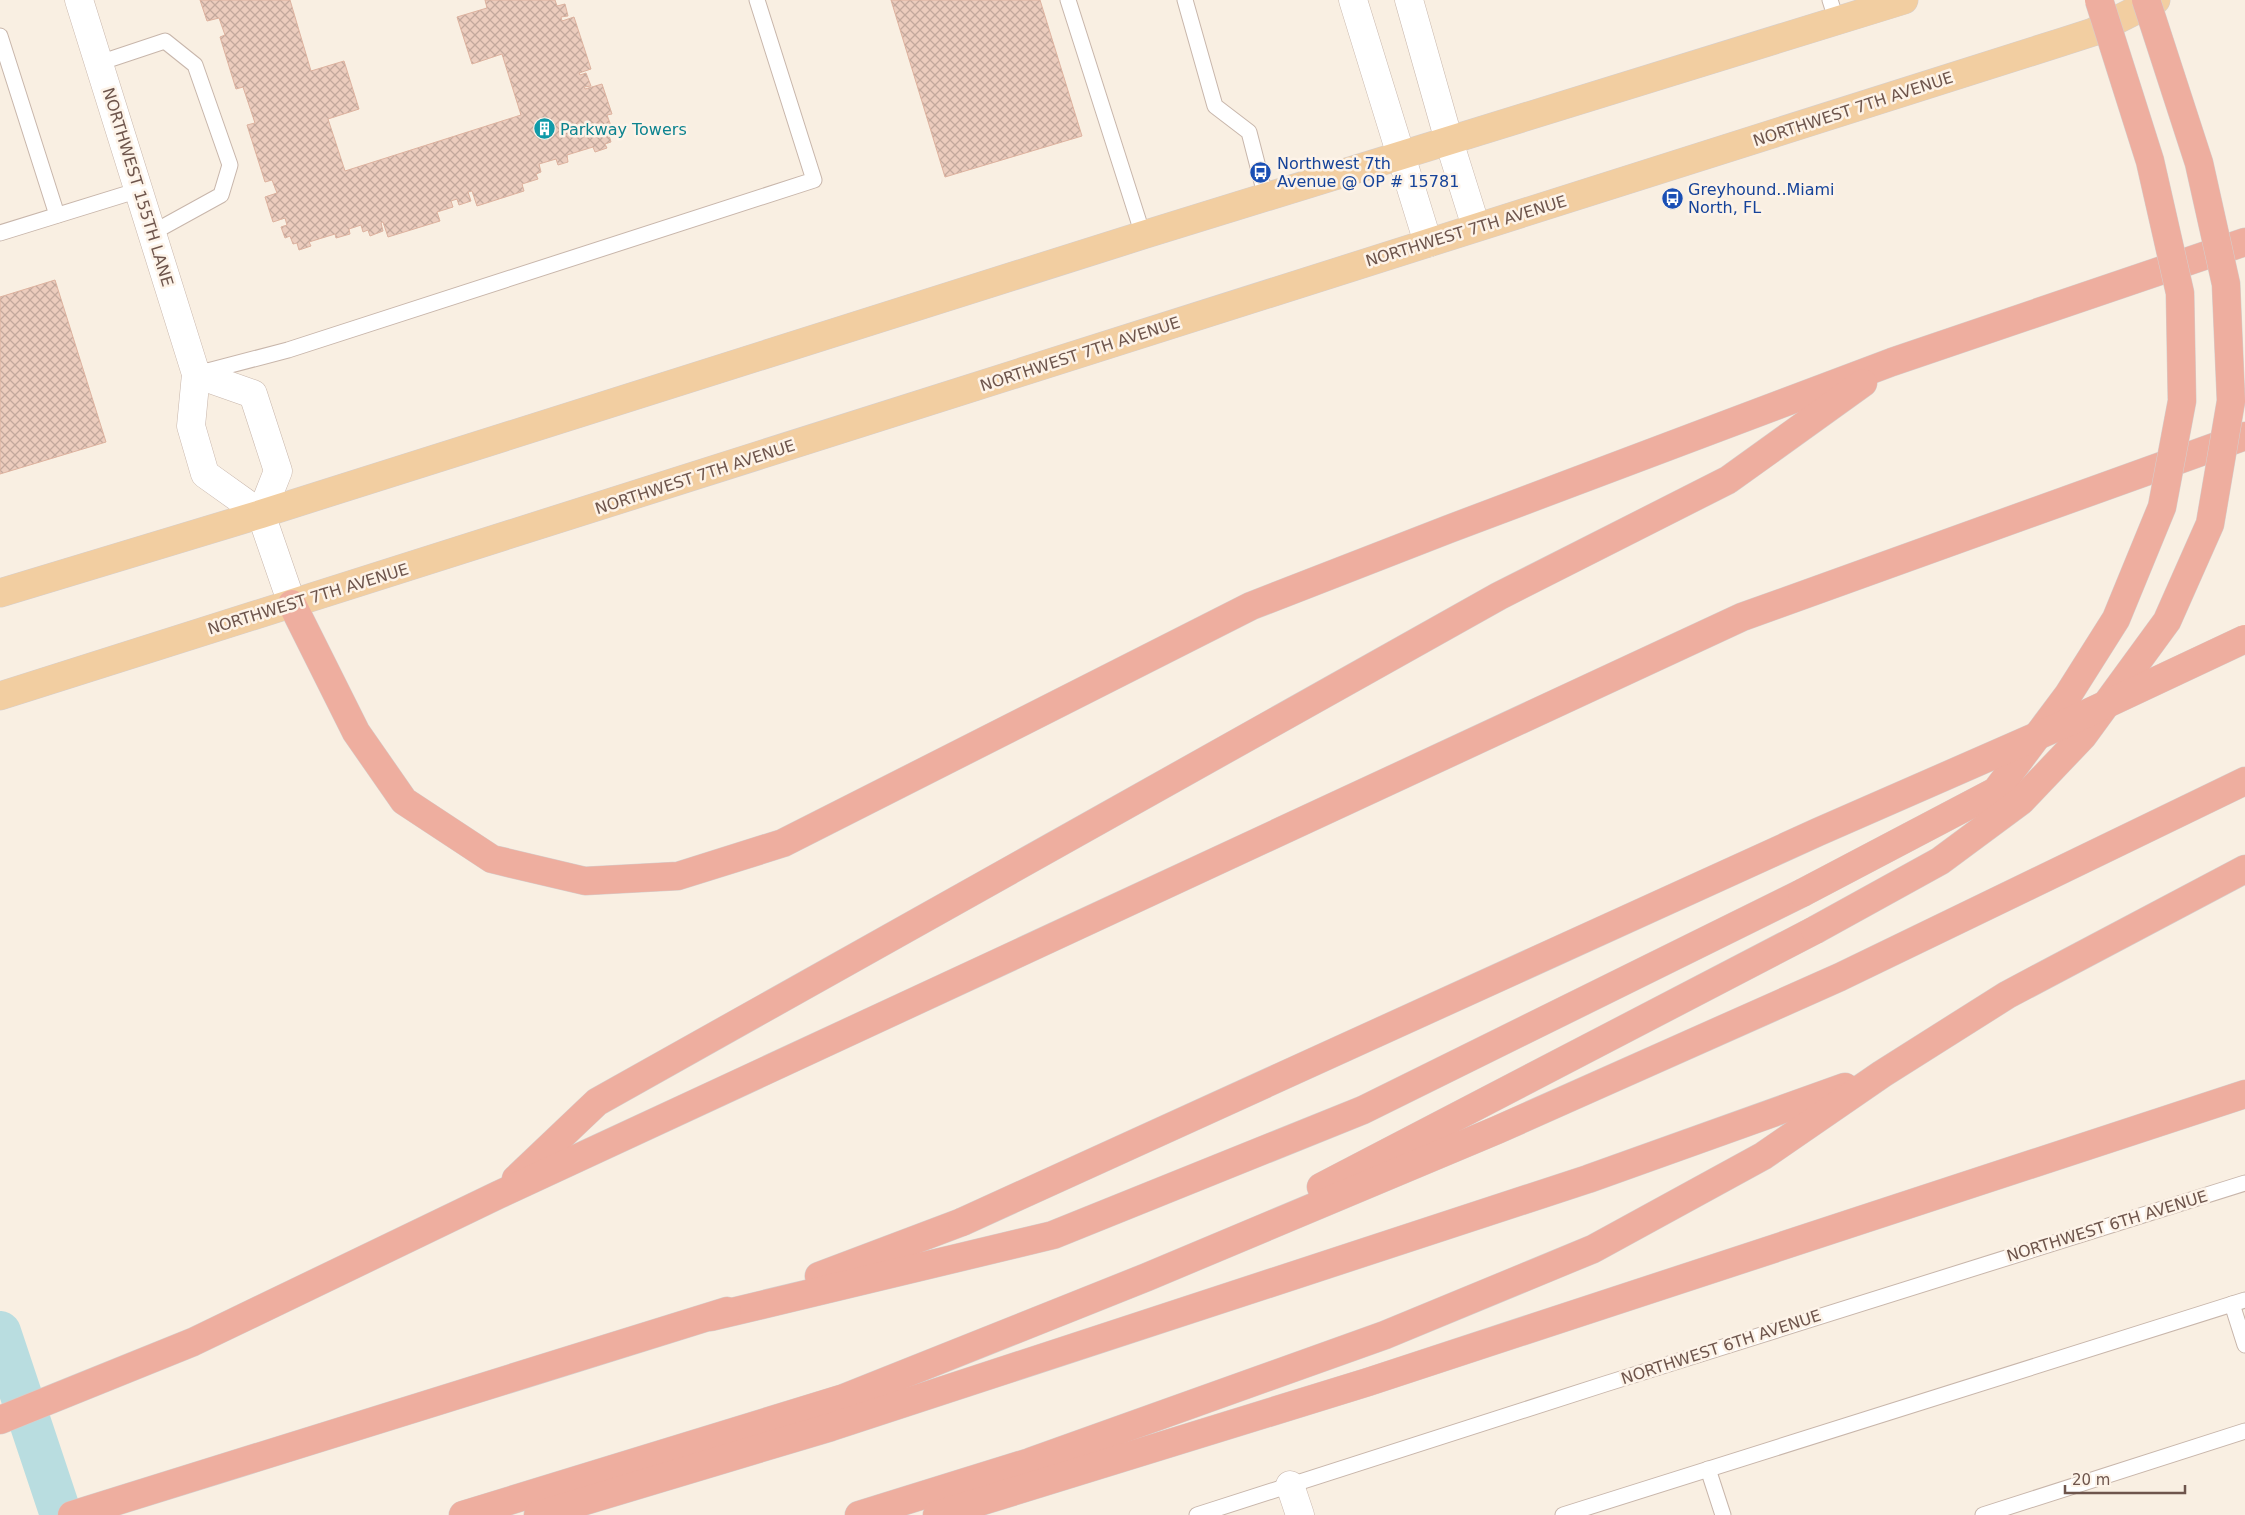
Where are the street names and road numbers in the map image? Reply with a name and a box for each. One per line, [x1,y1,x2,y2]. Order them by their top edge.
street label: NORTHWEST 7TH AVENUE [1751,68,1955,150]
street label: NORTHWEST 155TH LANE [99,85,177,289]
street label: NORTHWEST 7TH AVENUE [1363,191,1569,271]
street label: NORTHWEST 7TH AVENUE [978,313,1182,395]
street label: NORTHWEST 7TH AVENUE [593,436,797,518]
street label: NORTHWEST 7TH AVENUE [205,559,411,639]
street label: NORTHWEST 6TH AVENUE [2004,1186,2210,1266]
street label: NORTHWEST 6TH AVENUE [1619,1306,1823,1388]

